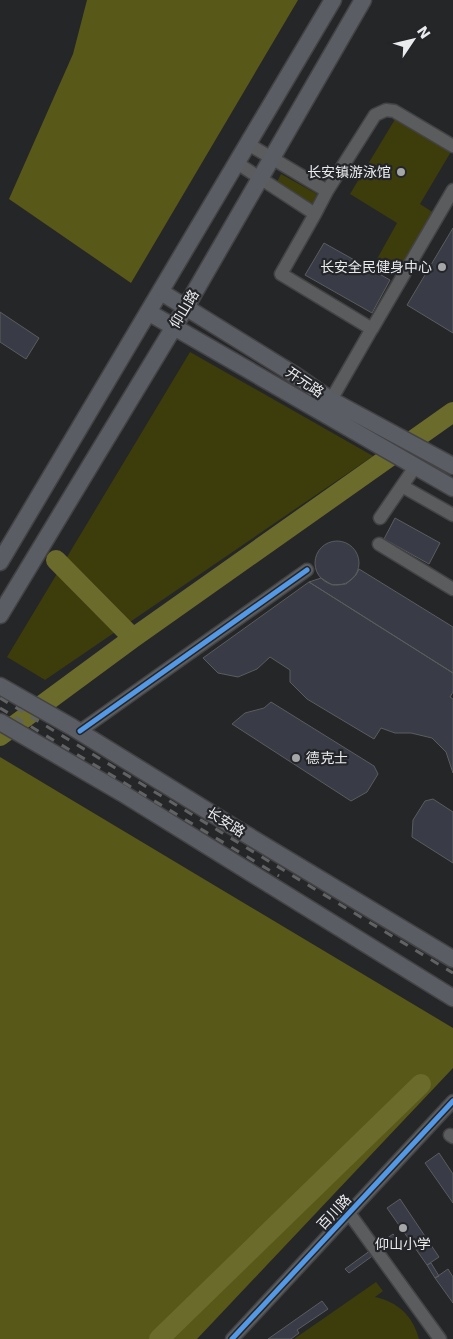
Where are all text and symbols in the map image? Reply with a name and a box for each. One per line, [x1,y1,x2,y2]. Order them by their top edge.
north arrow [388,15,438,65]
text: N [414,23,434,42]
place label: 长安镇游泳馆 [307,164,391,180]
marker: 长安镇游泳馆 [395,166,407,178]
place label: 长安全民健身中心 [320,259,432,275]
marker: 长安全民健身中心 [436,261,448,273]
street label: 仰山路 [166,287,202,331]
street label: 开元路 [283,364,327,400]
place label: 德克士 [306,750,348,766]
marker: 德克士 [290,752,302,764]
street label: 长安路 [204,804,248,840]
street label: 百川路 [314,1191,354,1233]
marker: 仰山小学 [397,1222,409,1234]
place label: 仰山小学 [375,1236,431,1252]

